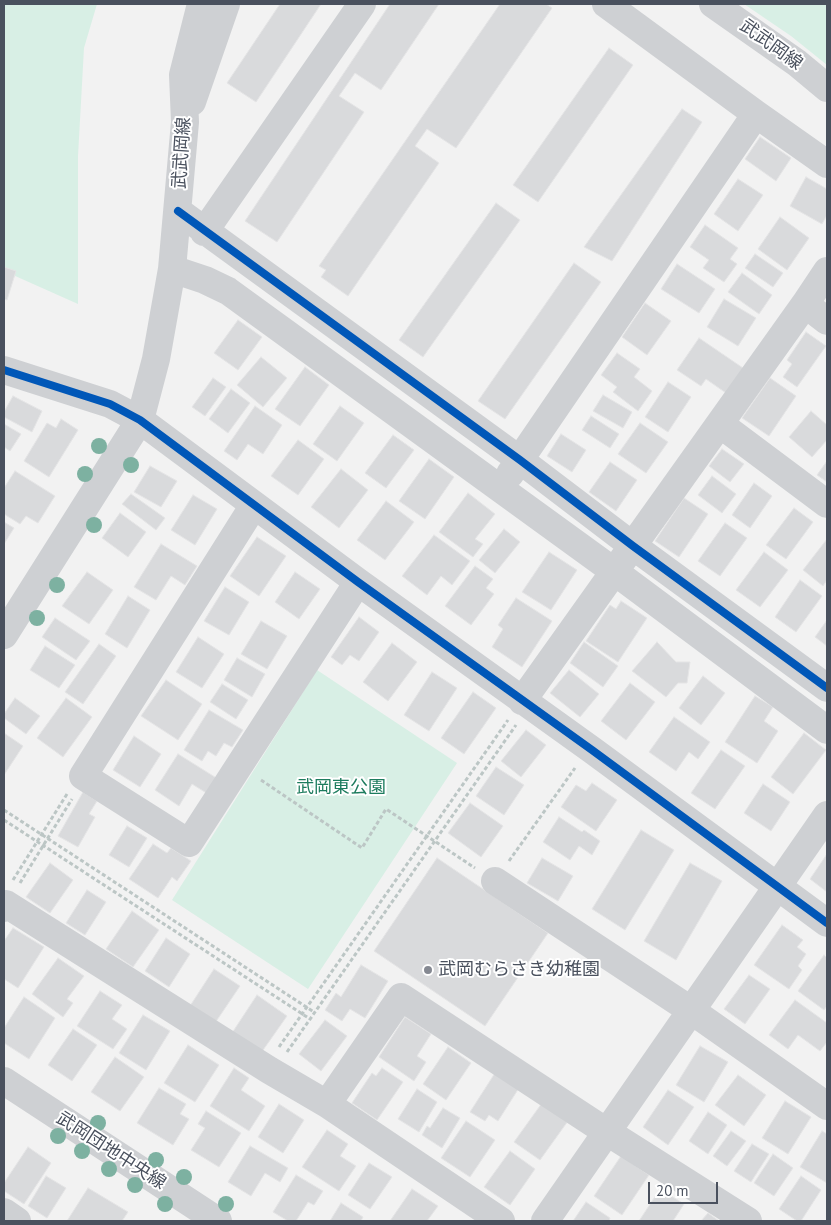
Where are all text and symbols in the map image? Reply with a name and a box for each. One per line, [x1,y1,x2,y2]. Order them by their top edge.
street label: 武武岡線 [736,15,806,75]
street label: 武武岡線 [169,116,195,190]
park label: 武岡東公園 [296,777,386,799]
place label: 武岡むらさき幼稚園 [438,959,600,981]
marker: 武岡むらさき幼稚園 [422,964,434,976]
street label: 武岡団地中央線 [52,1108,170,1194]
scale bar [651,1172,721,1204]
text: 20 m [656,1181,689,1200]

